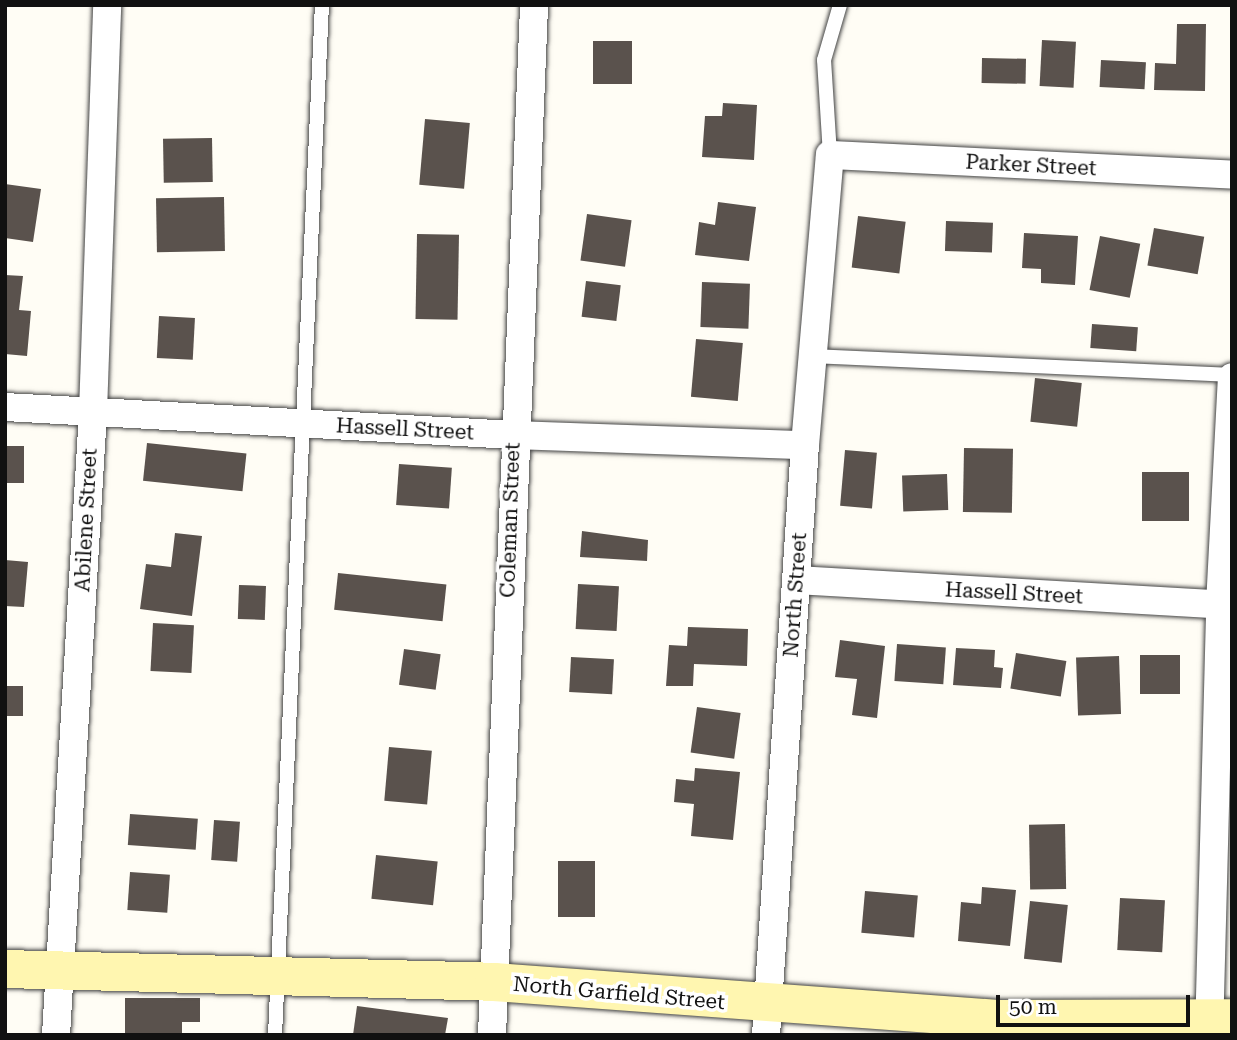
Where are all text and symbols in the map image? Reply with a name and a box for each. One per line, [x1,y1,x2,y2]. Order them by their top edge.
street label: Parker Street [965,149,1097,181]
street label: Hassell Street [335,413,475,445]
street label: Coleman Street [495,442,525,598]
street label: Abilene Street [70,448,102,592]
street label: North Street [778,532,812,658]
street label: Hassell Street [944,577,1084,609]
street label: North Garfield Street [512,971,726,1015]
scale bar [999,981,1193,1025]
text: 50 m [1009,995,1057,1019]

